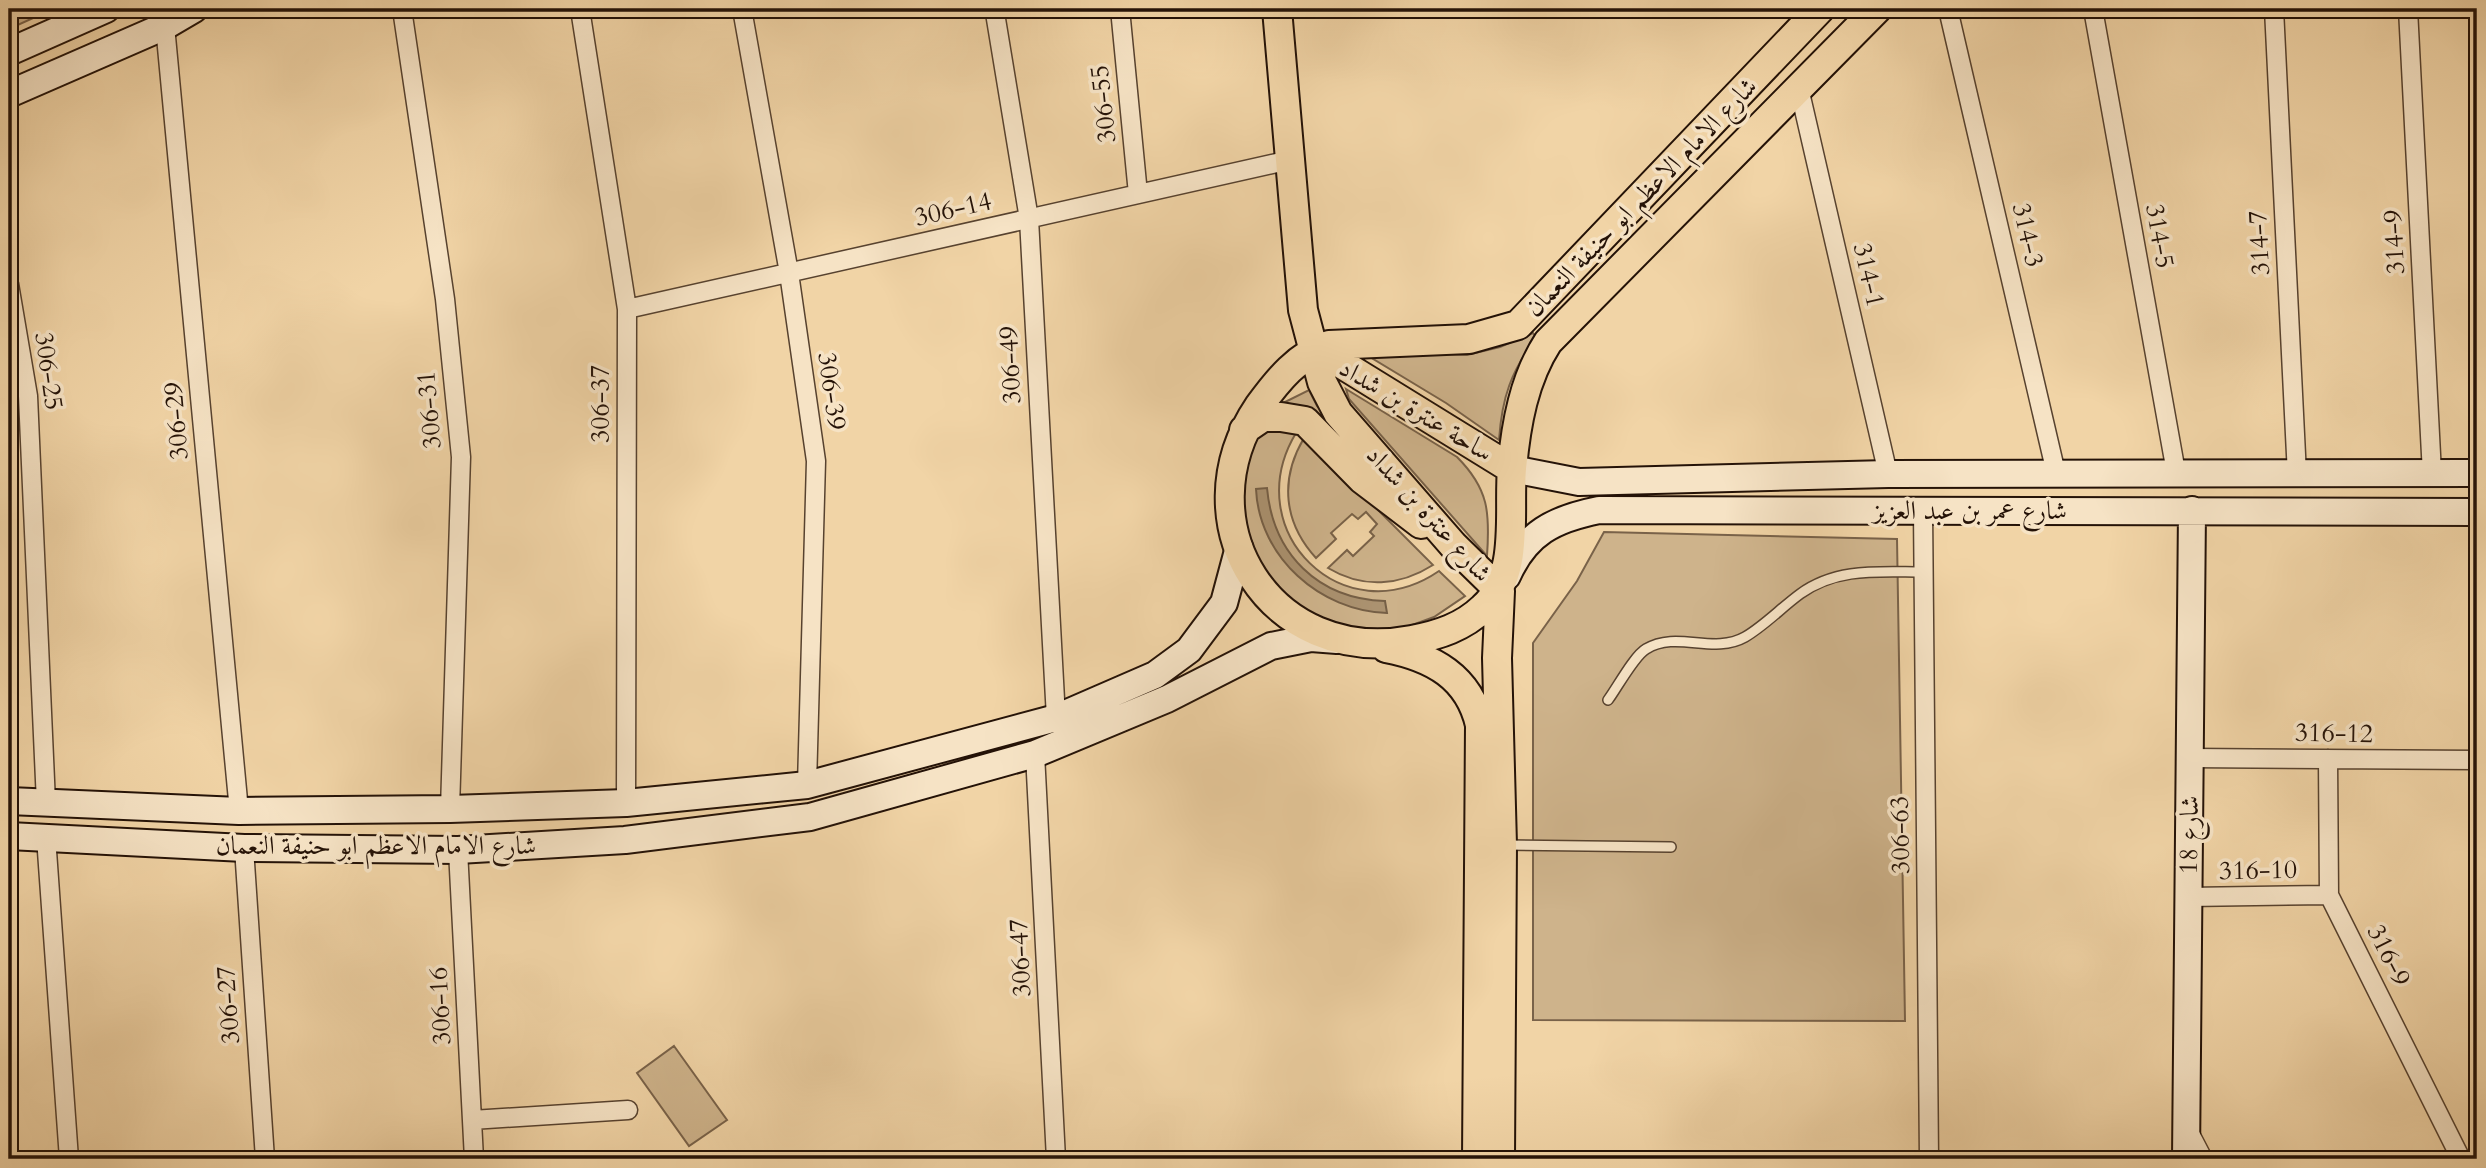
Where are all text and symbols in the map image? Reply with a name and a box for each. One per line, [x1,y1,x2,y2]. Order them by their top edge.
street label: 306-55 [1082,63,1124,145]
street label: شارع الامام الاعظم ابو حنيفة النعمان [1517,69,1770,329]
street label: 306-14 [911,183,995,235]
street label: 314-3 [2004,199,2052,271]
street label: 314-5 [2137,201,2183,271]
street label: 314-9 [2375,209,2413,275]
street label: 314-7 [2240,210,2278,276]
street label: 314-1 [1845,239,1893,311]
street label: 306-49 [990,325,1030,405]
street label: 306-25 [26,330,72,412]
street label: 306-39 [809,350,855,432]
street label: ساحة عنترة بن شداد [1333,350,1499,470]
street label: 306-37 [583,365,618,443]
street label: 306-31 [408,370,450,450]
street label: 306-29 [155,381,197,461]
street label: شارع عنترة بن شداد [1355,438,1500,592]
street label: شارع عمر بن عبد العزيز [1870,493,2067,532]
street label: 316-12 [2295,715,2373,751]
street label: شارع 18 [2171,795,2211,875]
street label: 306-63 [1882,796,1918,874]
street label: شارع الامام الاعظم ابو حنيفة النعمان [216,828,536,870]
street label: 316-10 [2219,852,2297,888]
street label: 306-47 [1000,918,1040,998]
street label: 316-9 [2359,918,2419,992]
street label: 306-27 [208,965,248,1045]
street label: 306-16 [420,966,460,1046]

